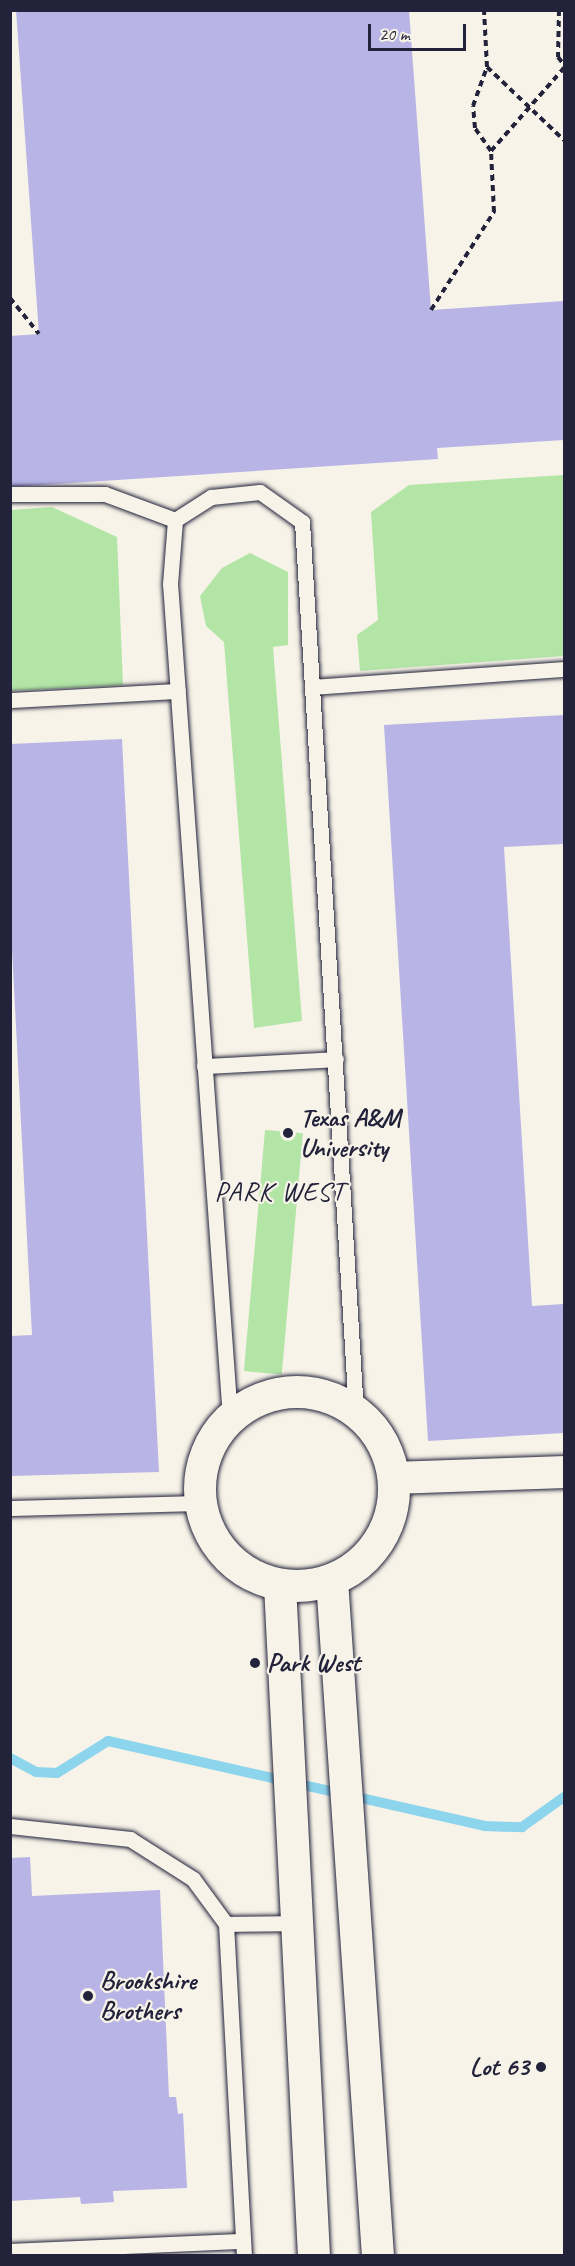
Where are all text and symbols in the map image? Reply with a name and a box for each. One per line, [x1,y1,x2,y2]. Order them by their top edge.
scale bar [371,12,468,50]
text: 20 m [379,23,410,45]
place label: Texas A&M University [300,1102,400,1164]
marker: Texas A&M University [281,1126,295,1140]
district label: PARK WEST [215,1176,345,1208]
place label: Park West [267,1647,360,1679]
marker: Park West [248,1656,262,1670]
place label: Brookshire Brothers [100,1965,196,2026]
marker: Brookshire Brothers [81,1989,95,2003]
place label: Lot 63 [470,2051,529,2083]
marker: Lot 63 [534,2060,548,2074]

